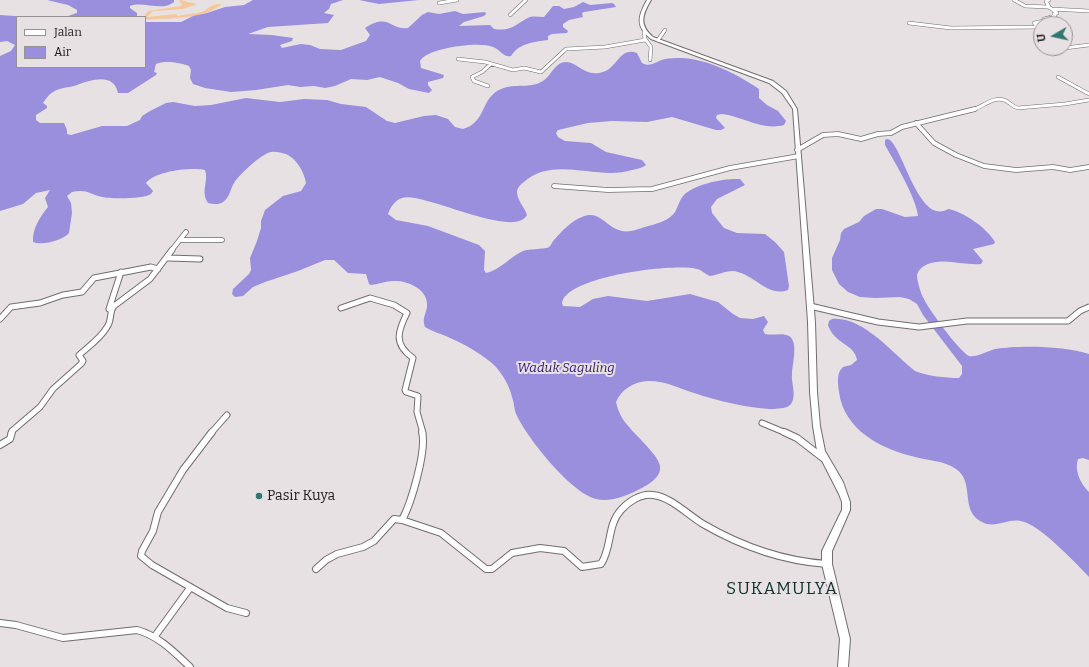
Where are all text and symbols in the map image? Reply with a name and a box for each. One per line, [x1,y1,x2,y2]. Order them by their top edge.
legend [16,16,146,68]
north arrow [1033,16,1073,56]
text: Jalan [54,25,82,39]
text: U [1035,33,1049,43]
text: Air [54,45,71,59]
water label: Waduk Saguling [517,360,615,376]
place label: Pasir Kuya [267,488,335,504]
marker: Pasir Kuya [254,491,264,501]
district label: SUKAMULYA [726,579,838,599]

